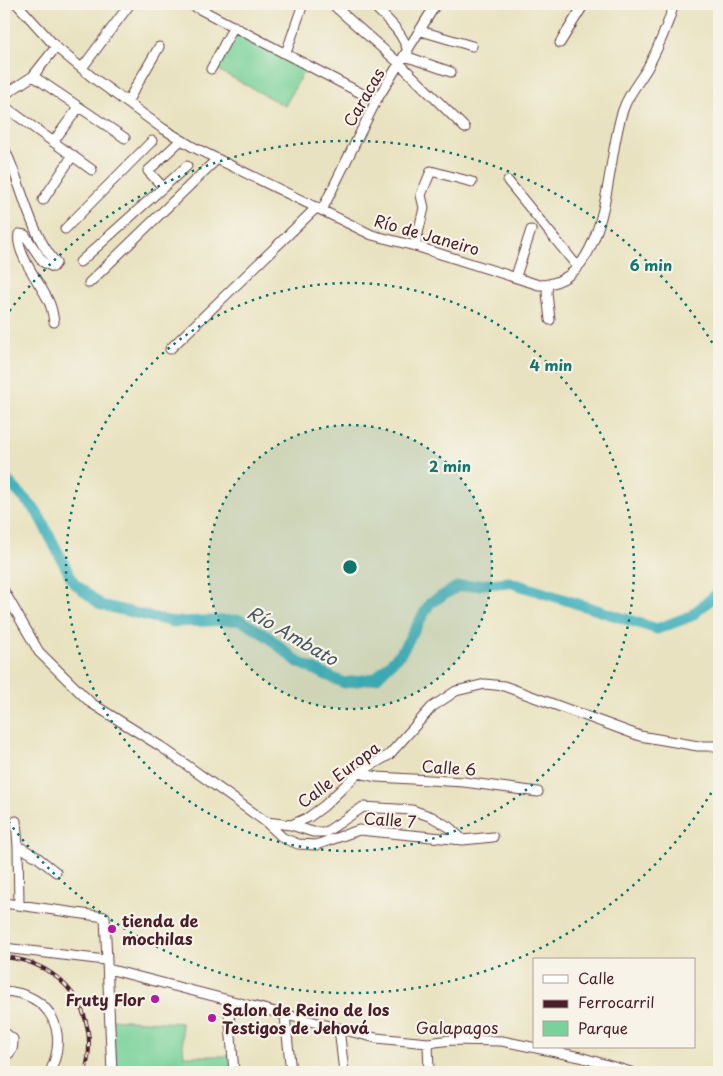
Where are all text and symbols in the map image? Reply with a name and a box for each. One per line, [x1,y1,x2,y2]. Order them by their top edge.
street label: Caracas [337,63,389,131]
street label: Río de Janeiro [372,208,483,261]
text: 6 min [630,253,672,276]
text: 4 min [530,353,572,376]
text: 2 min [429,454,471,477]
centre of rings [341,558,359,576]
water label: Río Ambato [243,598,344,672]
street label: Calle Europa [292,735,384,813]
street label: Calle 6 [421,753,477,781]
street label: Calle 7 [363,805,417,833]
place label: tienda de mochilas [122,908,199,950]
marker: tienda de mochilas [106,923,118,935]
legend [533,958,696,1048]
text: Calle [578,966,615,989]
place label: Fruty Flor [66,987,146,1011]
text: Ferrocarril [578,990,655,1013]
marker: Fruty Flor [149,993,161,1005]
place label: Salon de Reino de los Testigos de Jehová [222,997,390,1039]
marker: Salon de Reino de los Testigos de Jehová [206,1012,218,1024]
street label: Galapagos [416,1015,498,1039]
text: Parque [578,1016,628,1039]

